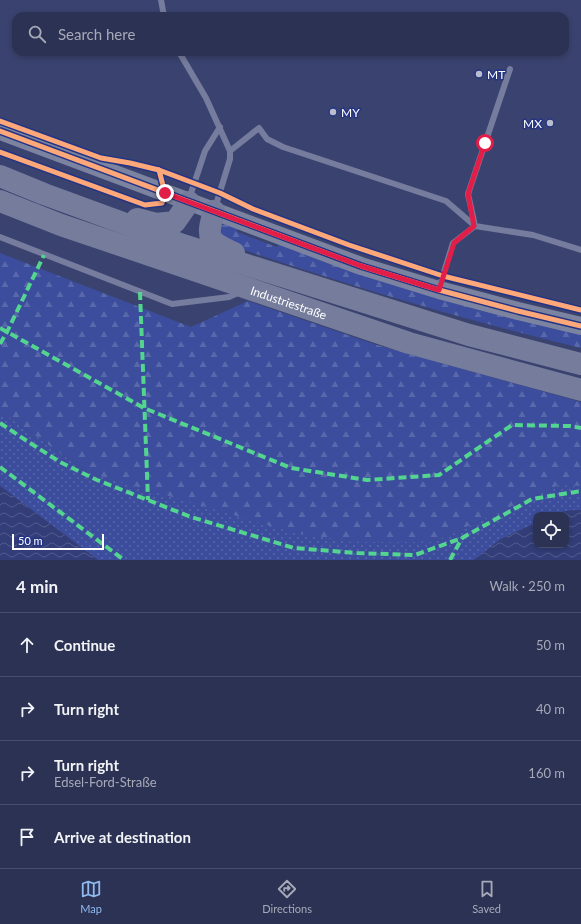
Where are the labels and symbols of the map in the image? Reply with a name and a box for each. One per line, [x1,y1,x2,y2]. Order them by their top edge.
place label: MT [487,67,505,82]
marker: MT [474,69,484,79]
place label: MY [341,105,360,120]
marker: MY [328,107,338,117]
place label: MX [523,116,542,131]
marker: MX [545,118,555,128]
route start [476,134,494,152]
route end [156,184,174,202]
street label: Industriestraße [249,282,329,322]
scale bar [12,532,104,551]

